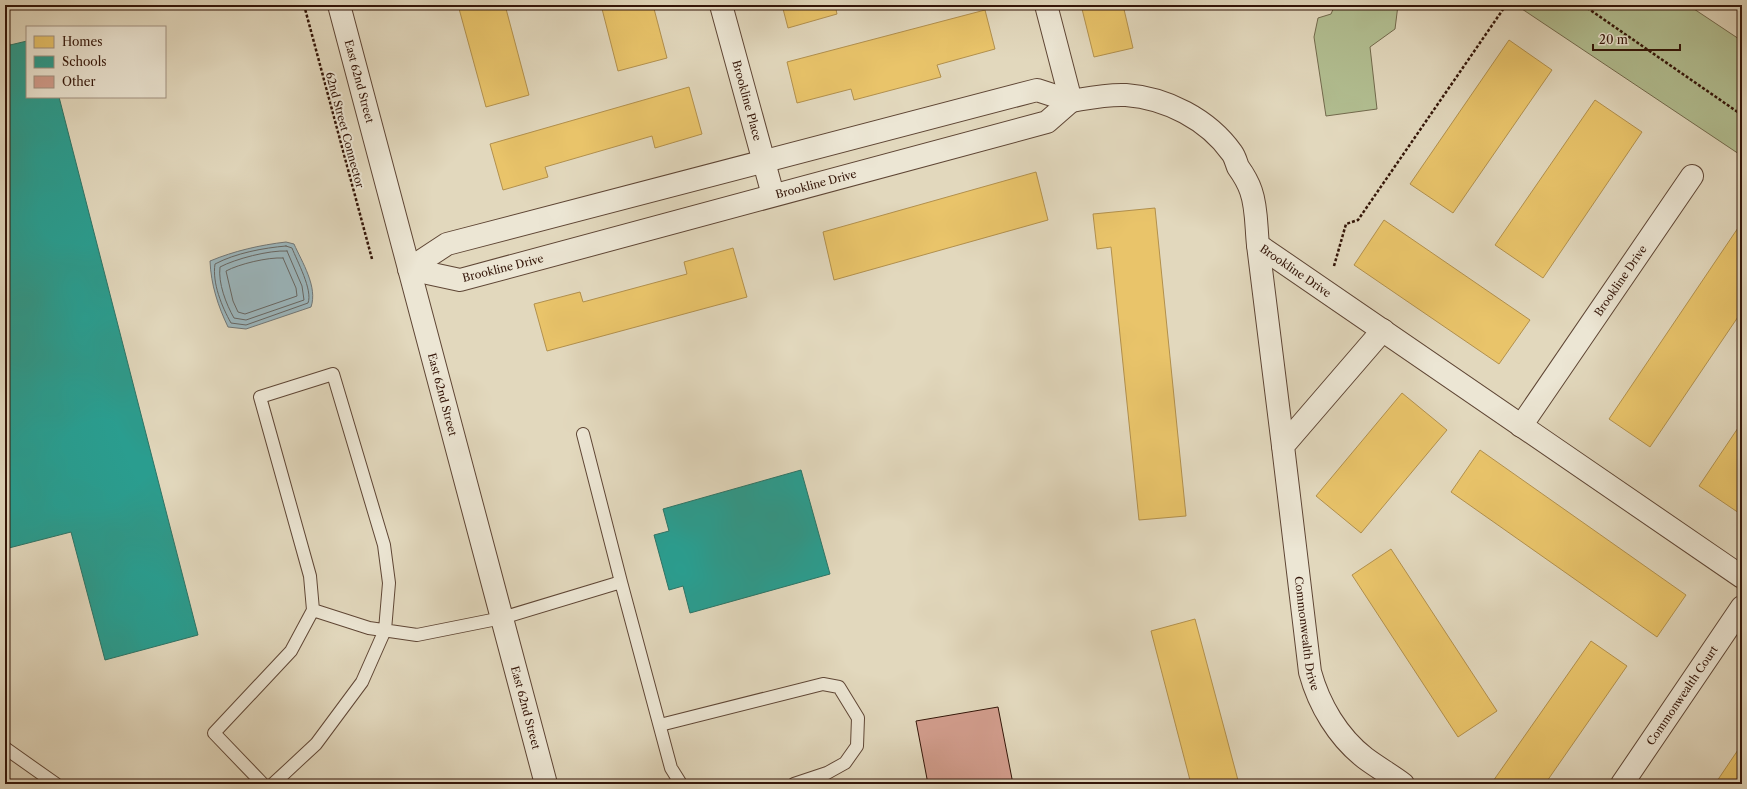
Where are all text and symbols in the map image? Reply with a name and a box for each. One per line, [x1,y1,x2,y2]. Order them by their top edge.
legend [26,26,166,98]
scale bar [1593,26,1680,52]
text: 20 m [1599,32,1628,47]
text: Homes [62,34,102,49]
street label: East 62nd Street [342,38,377,125]
text: Schools [62,54,107,69]
street label: Brookline Place [729,59,765,142]
street label: 62nd Street Connector [323,70,367,190]
text: Other [62,74,96,89]
street label: Brookline Drive [774,166,858,202]
street label: Brookline Drive [1257,241,1334,300]
street label: Brookline Drive [1591,242,1650,319]
street label: Brookline Drive [461,251,545,285]
street label: East 62nd Street [425,351,460,438]
street label: Commonwealth Drive [1292,575,1322,692]
street label: Commonwealth Court [1643,643,1721,748]
street label: East 62nd Street [508,665,543,751]

